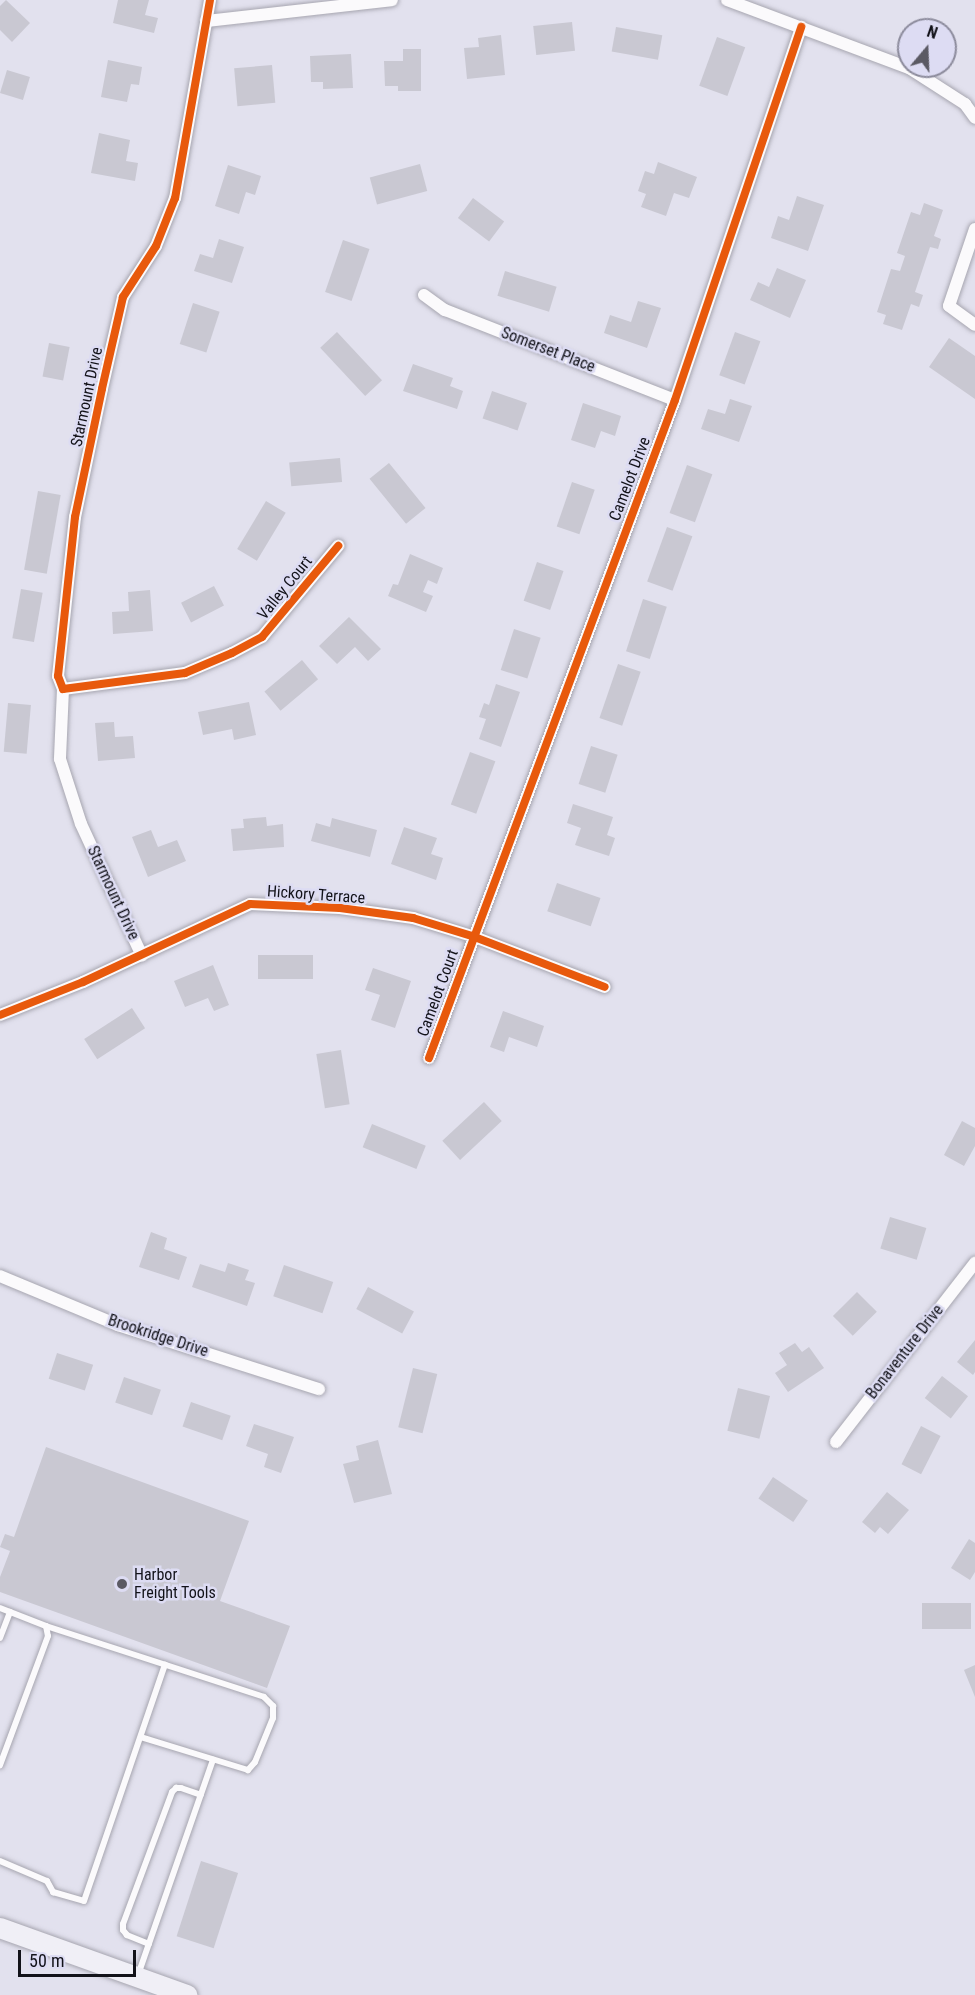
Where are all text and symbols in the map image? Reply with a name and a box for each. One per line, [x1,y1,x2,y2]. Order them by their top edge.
north arrow [897,18,957,78]
text: N [925,22,940,43]
street label: Somerset Place [498,323,598,377]
street label: Starmount Drive [67,345,107,449]
street label: Camelot Drive [605,434,655,524]
street label: Valley Court [254,552,316,624]
street label: Starmount Drive [83,843,143,943]
street label: Hickory Terrace [266,882,366,908]
street label: Camelot Court [413,947,463,1039]
street label: Bonaventure Drive [862,1301,948,1403]
street label: Brookridge Drive [105,1311,211,1361]
place label: Harbor Freight Tools [134,1565,216,1603]
marker: Harbor Freight Tools [115,1577,129,1591]
scale bar [21,1938,140,1976]
text: 50 m [29,1950,64,1971]

